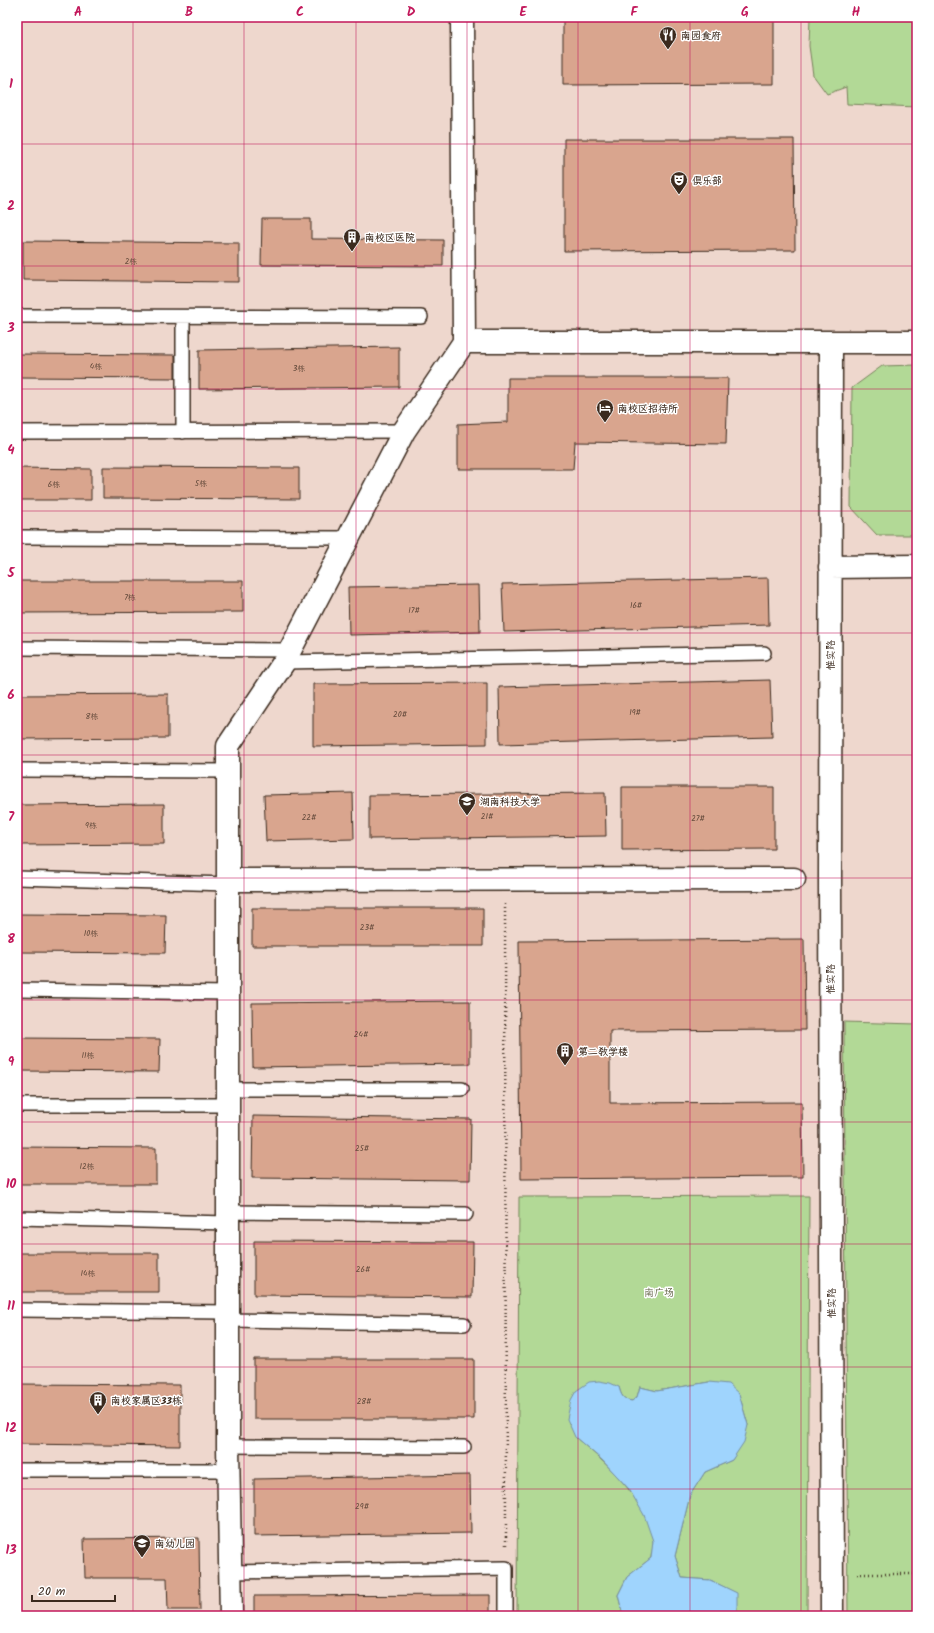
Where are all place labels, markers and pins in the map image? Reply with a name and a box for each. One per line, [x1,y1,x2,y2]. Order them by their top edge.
restaurant icon: 南园食府 [658,25,678,50]
place label: 南园食府 [681,28,721,44]
theatre icon: 俱乐部 [669,170,689,195]
place label: 俱乐部 [692,173,722,189]
building icon: 南校区医院 [342,227,362,252]
place label: 南校区医院 [365,230,415,246]
hotel icon: 南校区招待所 [595,398,615,423]
place label: 南校区招待所 [618,401,678,417]
school or university icon: 湖南科技大学 [457,791,477,816]
place label: 湖南科技大学 [480,794,540,810]
building icon: 第二教学楼 [555,1041,575,1066]
place label: 第二教学楼 [578,1044,628,1060]
building icon: 南校家属区33栋 [88,1390,108,1415]
place label: 南校家属区33栋 [111,1393,182,1409]
school or university icon: 南幼儿园 [132,1533,152,1558]
place label: 南幼儿园 [155,1536,195,1552]

